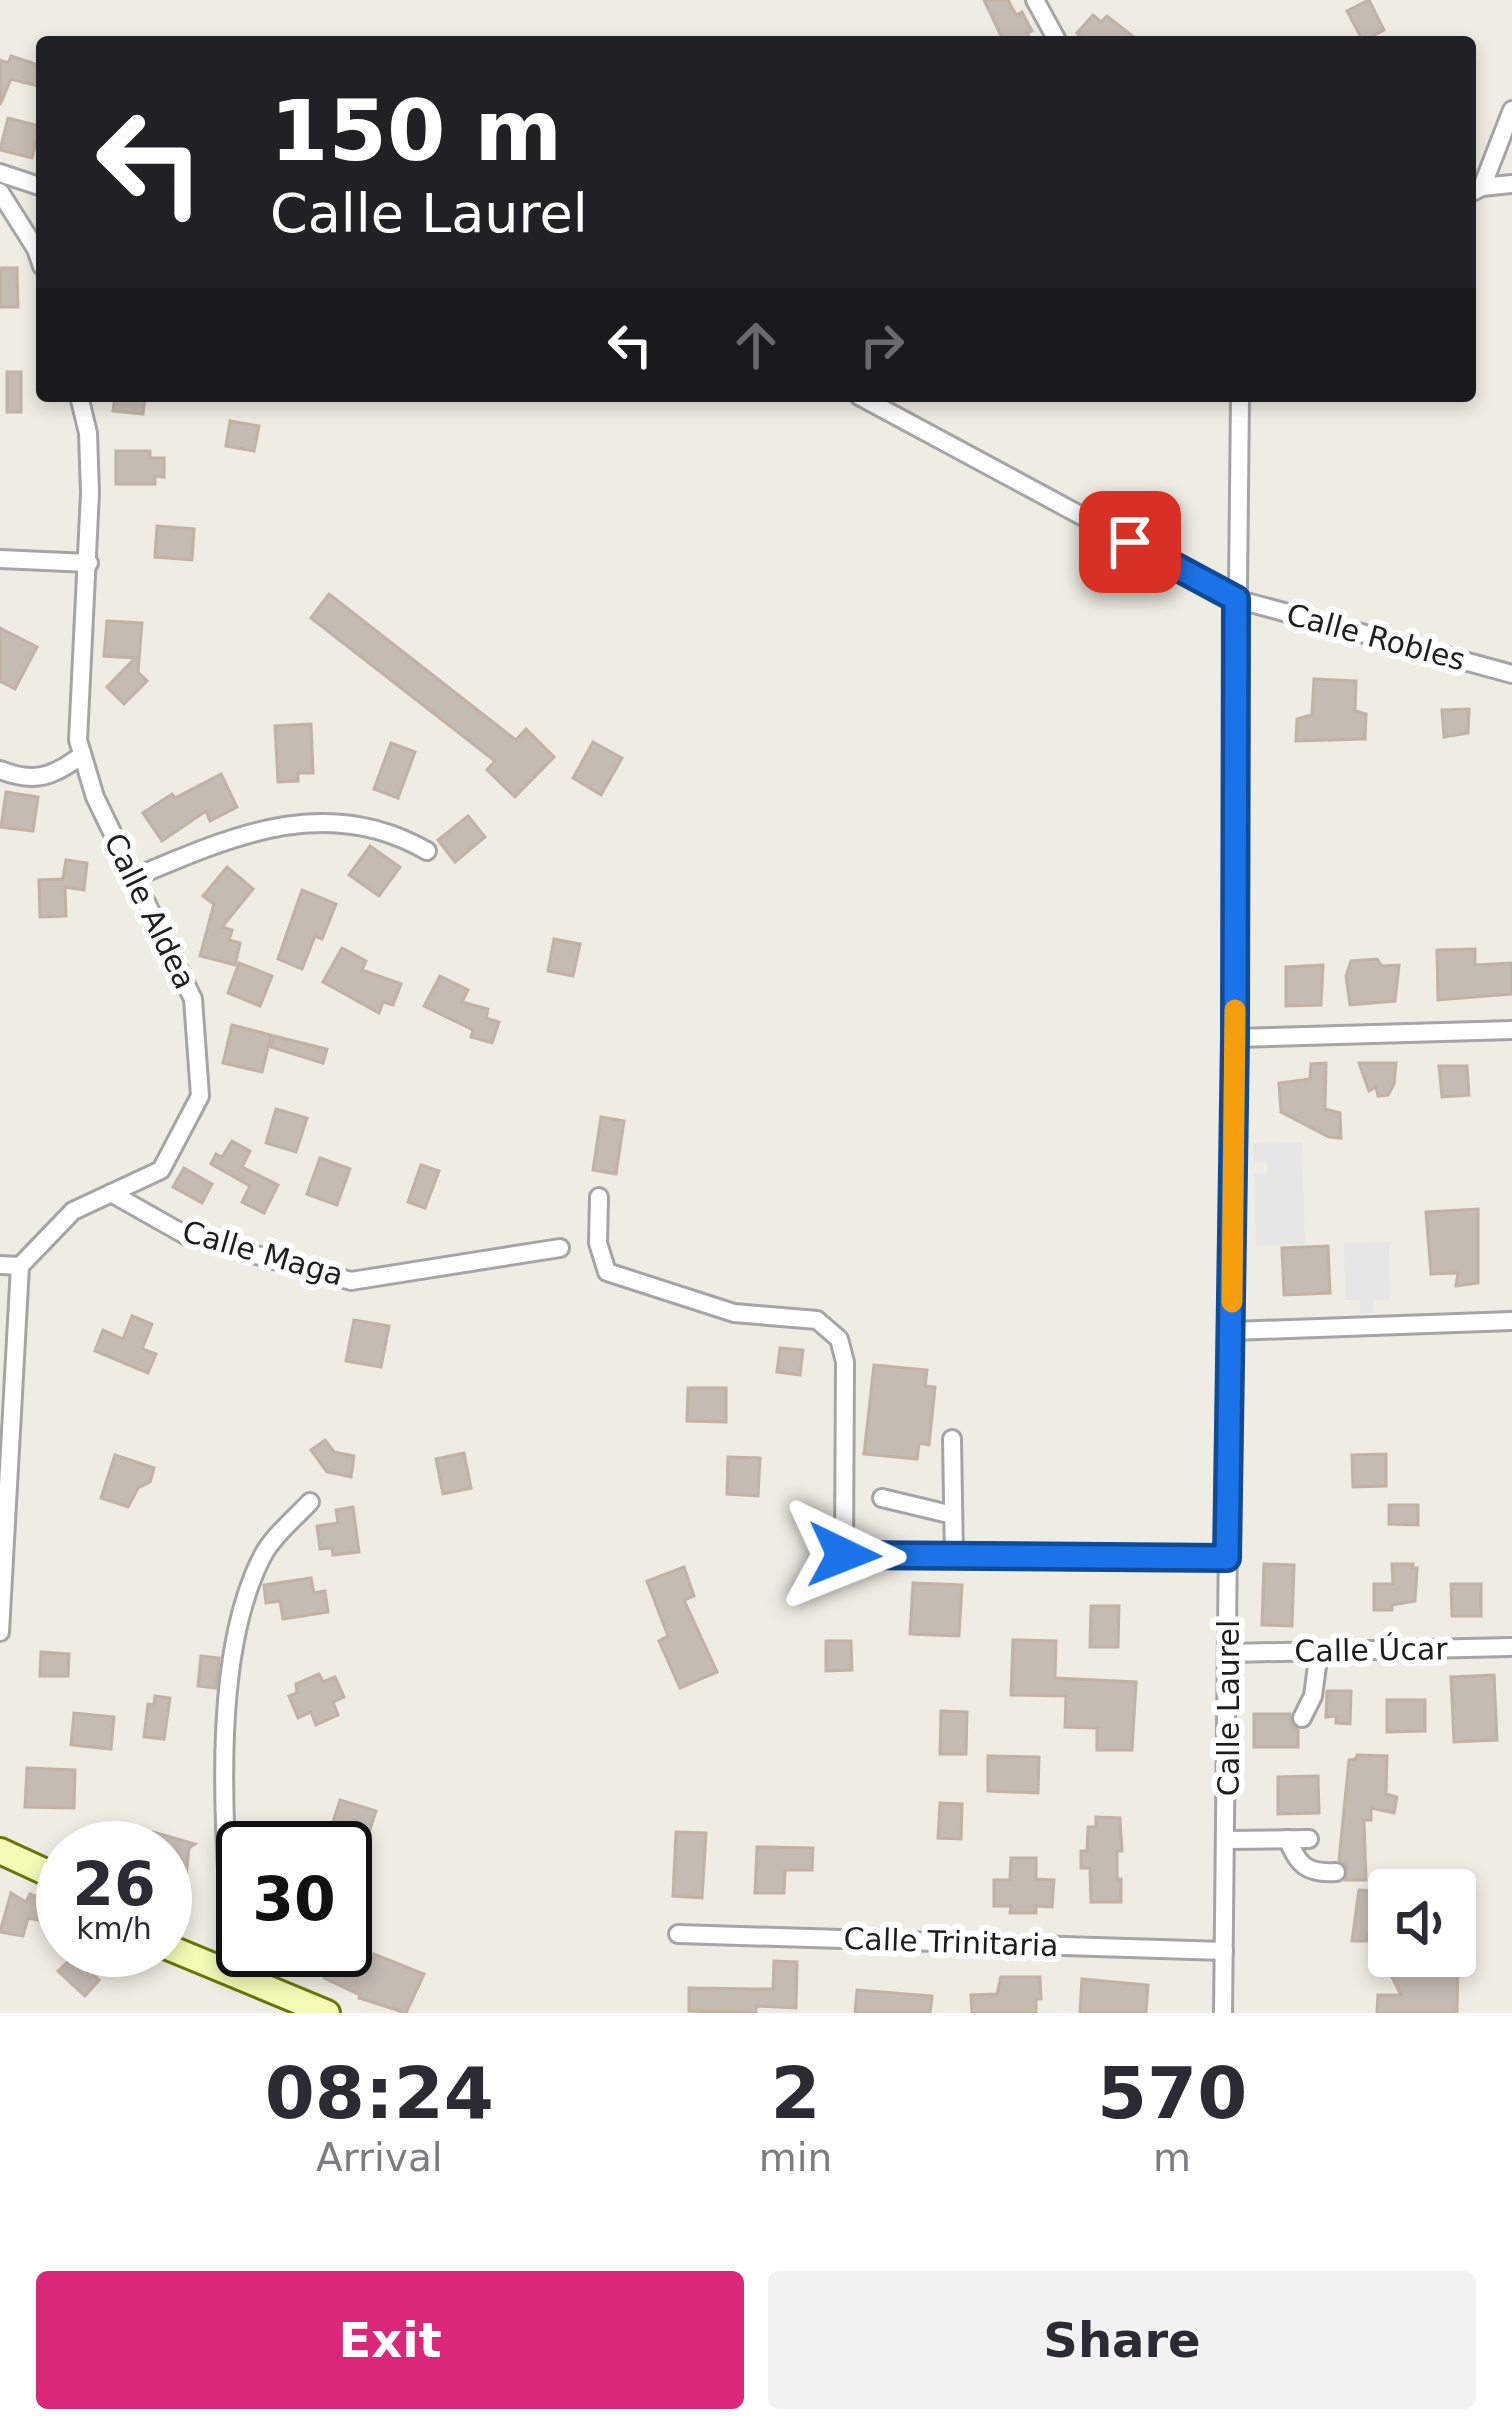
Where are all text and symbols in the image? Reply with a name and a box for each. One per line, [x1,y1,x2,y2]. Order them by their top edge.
text: 150 m [270,82,562,180]
icon: left [72,84,228,240]
text: Calle Laurel [270,182,588,245]
icon: left [597,312,663,378]
icon: ahead [723,312,789,378]
icon: right [849,312,915,378]
pin [1079,491,1181,593]
icon: arrive [1097,509,1163,575]
street label: Calle Robles [1283,596,1469,678]
street label: Calle Aldea [97,827,203,995]
street label: Calle Maga [179,1213,347,1293]
position arrow [781,1492,907,1618]
street label: Calle Laurel [1211,1620,1246,1796]
street label: Calle Úcar [1294,1630,1449,1669]
speed limit sign: 30 [216,1821,372,1977]
text: 26 [72,1849,156,1919]
map controls [1368,1869,1476,1977]
button: sound [1368,1869,1476,1977]
text: km/h [76,1911,152,1946]
street label: Calle Trinitaria [843,1921,1059,1963]
text: 08:24 [265,2051,494,2135]
text: 2 [770,2051,820,2135]
text: 570 [1097,2051,1247,2135]
text: Arrival [316,2135,443,2180]
text: min [759,2135,832,2180]
text: m [1153,2135,1191,2180]
button: Exit [36,2271,744,2409]
button: Share [768,2271,1476,2409]

